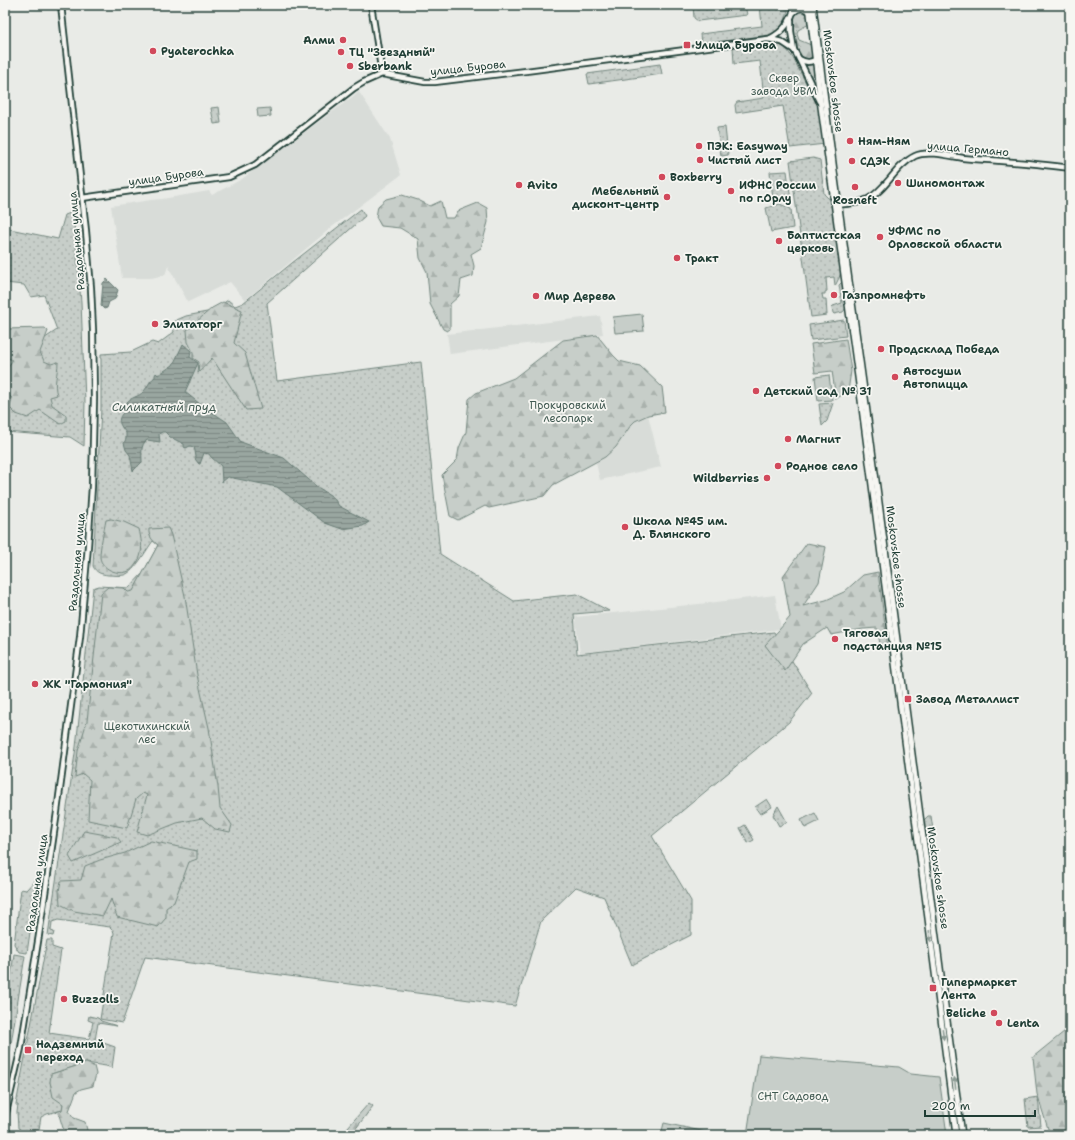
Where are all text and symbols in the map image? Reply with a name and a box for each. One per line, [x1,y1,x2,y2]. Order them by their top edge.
street label: Moskovskoe shosse [819,29,847,133]
place label: Алми [303,33,335,48]
marker: Алми [338,35,348,45]
place label: Улица Бурова [695,38,777,53]
marker: Улица Бурова [682,40,692,50]
place label: Pyaterochka [161,44,234,59]
place label: ТЦ "Звездный" [349,45,435,60]
marker: Pyaterochka [148,46,158,56]
marker: ТЦ "Звездный" [336,47,346,57]
street label: улица Бурова [429,57,507,79]
place label: Sberbank [358,59,412,74]
marker: Sberbank [345,61,355,71]
park label: Сквер завода УВМ [751,71,817,99]
place label: Ням-Ням [858,134,910,149]
marker: Ням-Ням [845,136,855,146]
street label: улица Германо [926,138,1010,160]
place label: ПЭК: Easyway [707,139,788,154]
marker: ПЭК: Easyway [694,141,704,151]
place label: Чистый лист [708,153,782,168]
place label: СДЭК [860,154,891,169]
marker: Чистый лист [695,155,705,165]
marker: СДЭК [847,156,857,166]
street label: улица Бурова [127,164,205,190]
place label: Boxberry [670,170,722,185]
marker: Boxberry [657,172,667,182]
place label: Шиномонтаж [906,176,985,191]
place label: Avito [527,178,558,193]
place label: ИФНС России по г.Орлу [739,178,817,206]
marker: Шиномонтаж [893,178,903,188]
marker: Avito [514,180,524,190]
marker: Rosneft [850,182,860,192]
place label: Мебельный дисконт-центр [572,184,659,212]
marker: ИФНС России по г.Орлу [726,186,736,196]
street label: Раздольная улица [65,191,89,291]
marker: Мебельный дисконт-центр [662,192,672,202]
place label: Rosneft [833,193,878,208]
place label: УФМС по Орловской области [888,224,1002,252]
place label: Баптистская церковь [787,228,861,256]
marker: УФМС по Орловской области [875,232,885,242]
marker: Баптистская церковь [774,236,784,246]
place label: Тракт [685,251,719,266]
marker: Тракт [672,253,682,263]
place label: Газпромнефть [842,288,925,303]
place label: Мир Дерева [544,289,616,304]
marker: Газпромнефть [829,290,839,300]
marker: Мир Дерева [531,291,541,301]
place label: Элитаторг [163,317,223,332]
marker: Элитаторг [150,319,160,329]
place label: Продсклад Победа [889,342,1000,357]
marker: Продсклад Победа [876,344,886,354]
place label: Автосуши Автопицца [903,364,968,392]
marker: Автосуши Автопицца [890,372,900,382]
place label: Детский сад № 31 [764,384,872,399]
marker: Детский сад № 31 [751,386,761,396]
park label: Прокуровский лесопарк [530,398,606,426]
water label: Силикатный пруд [112,399,217,415]
place label: Магнит [796,432,841,447]
marker: Магнит [783,434,793,444]
place label: Родное село [786,459,858,474]
marker: Родное село [773,461,783,471]
place label: Wildberries [693,471,759,486]
marker: Wildberries [762,473,772,483]
street label: Moskovskoe shosse [882,505,910,609]
street label: Раздольная улица [65,512,89,612]
place label: Школа №45 им. Д. Блынского [633,514,727,542]
marker: Школа №45 им. Д. Блынского [620,522,630,532]
place label: Тяговая подстанция №15 [843,626,942,654]
marker: Тяговая подстанция №15 [830,634,840,644]
place label: ЖК "Гармония" [43,677,132,692]
marker: ЖК "Гармония" [30,679,40,689]
place label: Завод Металлист [916,692,1020,707]
marker: Завод Металлист [903,694,913,704]
park label: Щекотихинский лес [104,719,190,747]
street label: Moskovskoe shosse [923,826,953,930]
street label: Раздольная улица [23,833,51,933]
one-way arrow [927,930,934,942]
place label: Гипермаркет Лента [941,975,1017,1003]
marker: Гипермаркет Лента [928,983,938,993]
place label: Buzzolls [72,992,119,1007]
marker: Buzzolls [59,994,69,1004]
place label: Beliche [946,1006,986,1021]
marker: Beliche [989,1008,999,1018]
place label: Lenta [1007,1016,1040,1031]
marker: Lenta [994,1018,1004,1028]
one-way arrow [940,1028,946,1040]
place label: Надземный переход [36,1037,105,1065]
marker: Надземный переход [23,1045,33,1055]
one-way arrow [952,1076,958,1089]
park label: СНТ Садовод [758,1089,828,1104]
scale bar [925,1092,1035,1118]
text: 200 m [931,1098,970,1114]

